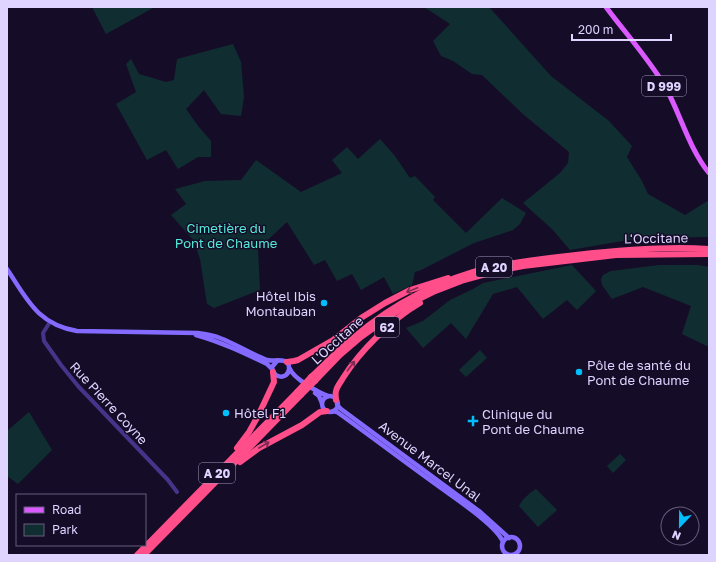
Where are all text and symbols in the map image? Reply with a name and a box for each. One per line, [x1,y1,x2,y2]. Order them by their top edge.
scale bar [572,16,671,42]
text: 200 m [578,22,613,37]
road number: D 999 [642,76,686,96]
park label: Cimetière du Pont de Chaume [175,220,277,251]
street label: L'Occitane [624,229,688,247]
road number: A 20 [476,257,512,277]
one-way arrow [407,286,419,294]
place label: Hôtel Ibis Montauban [245,288,316,319]
marker: Hôtel Ibis Montauban [319,298,329,308]
street label: L'Occitane [308,313,366,367]
road number: 62 [375,317,399,337]
place label: Pôle de santé du Pont de Chaume [587,357,691,388]
street label: Rue Pierre Coyne [67,358,151,448]
one-way arrow [347,360,356,371]
marker: Pôle de santé du Pont de Chaume [574,367,584,377]
place label: Hôtel F1 [234,405,286,421]
place label: Clinique du Pont de Chaume [482,406,584,437]
marker: Hôtel F1 [221,408,231,418]
marker: Clinique du Pont de Chaume [467,415,479,427]
street label: Avenue Marcel Unal [376,417,484,505]
one-way arrow [258,440,270,448]
road number: A 20 [199,463,235,483]
legend [16,494,146,546]
text: Road [52,502,81,517]
north arrow [660,506,700,546]
text: Park [52,522,78,537]
text: N [670,528,682,543]

